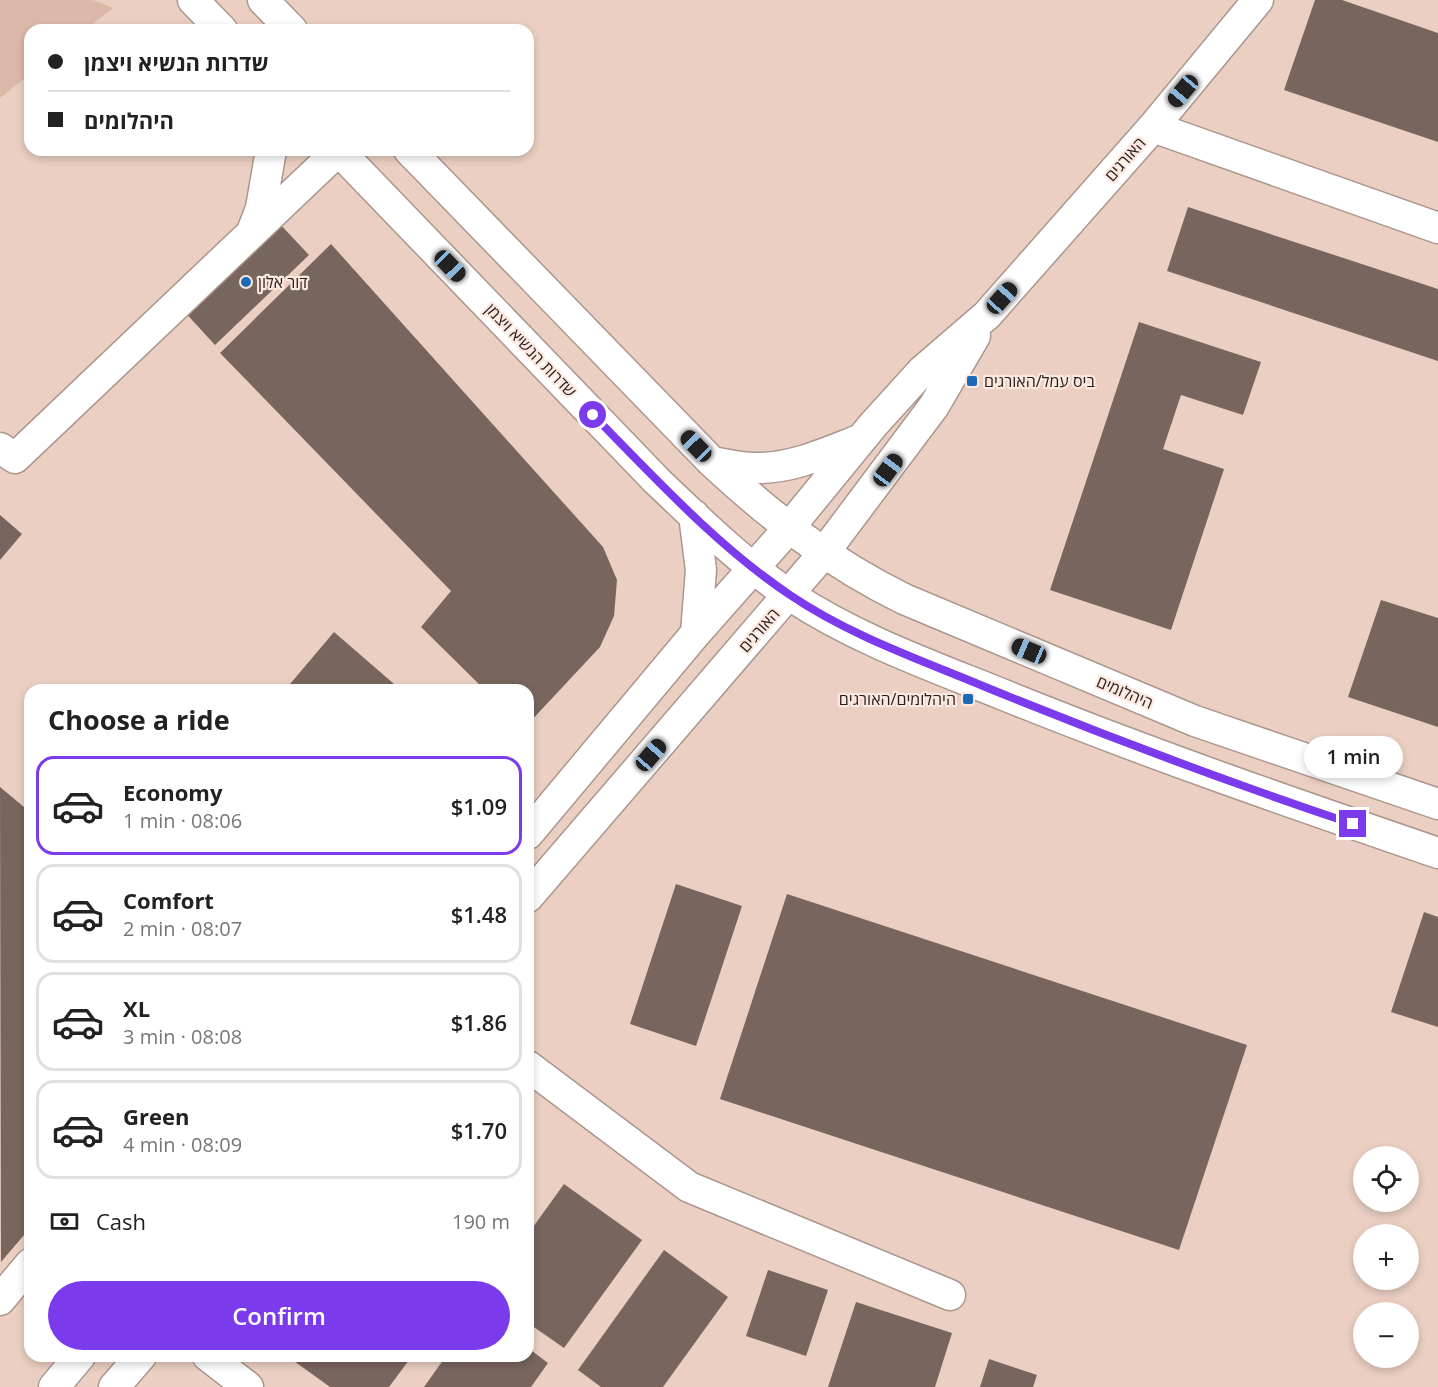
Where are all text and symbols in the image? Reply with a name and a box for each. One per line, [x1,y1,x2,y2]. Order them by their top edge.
text: שדרות הנשיא ויצמן [84,47,269,77]
car [1165,71,1201,111]
text: היהלומים [84,105,174,135]
street label: האורגים [1100,132,1150,186]
car [431,247,469,285]
place label: דור אלון [258,271,307,293]
marker: דור אלון [239,275,253,289]
car [983,279,1021,317]
street label: שדרות הנשיא ויצמן [481,298,581,402]
place label: ביס עמל/האורגים [984,370,1095,392]
marker: ביס עמל/האורגים [965,374,979,388]
route start [579,401,606,428]
car [677,427,715,465]
car [870,450,906,490]
street label: האורגים [734,603,784,657]
car [1009,636,1049,666]
street label: היהלומים [1093,670,1157,714]
place label: היהלומים/האורגים [839,688,956,710]
marker: היהלומים/האורגים [961,692,975,706]
text: Choose a ride [48,701,230,738]
car [632,736,670,774]
callout: 1 min [1304,737,1402,779]
text: 1 min [1327,743,1381,770]
text: Economy [123,777,222,807]
icon: car [51,779,105,833]
text: $1.09 [451,791,507,821]
text: 1 min · 08:06 [123,807,242,834]
route end [1339,810,1366,837]
text: Comfort [123,885,214,915]
icon: car [51,887,105,941]
text: $1.48 [451,899,507,929]
text: 2 min · 08:07 [123,915,242,942]
text: XL [123,993,150,1023]
icon: car [51,995,105,1049]
text: $1.86 [451,1007,507,1037]
text: 3 min · 08:08 [123,1023,242,1050]
text: Green [123,1101,189,1131]
icon: car [51,1103,105,1157]
text: $1.70 [451,1115,507,1145]
text: 4 min · 08:09 [123,1131,242,1158]
map controls [1353,1146,1419,1368]
button: locate [1353,1146,1419,1212]
icon: cash [48,1205,81,1238]
text: Cash [96,1206,146,1236]
text: 190 m [452,1208,510,1235]
button: + [1353,1224,1419,1290]
button: Confirm [48,1281,510,1350]
button: − [1353,1302,1419,1368]

